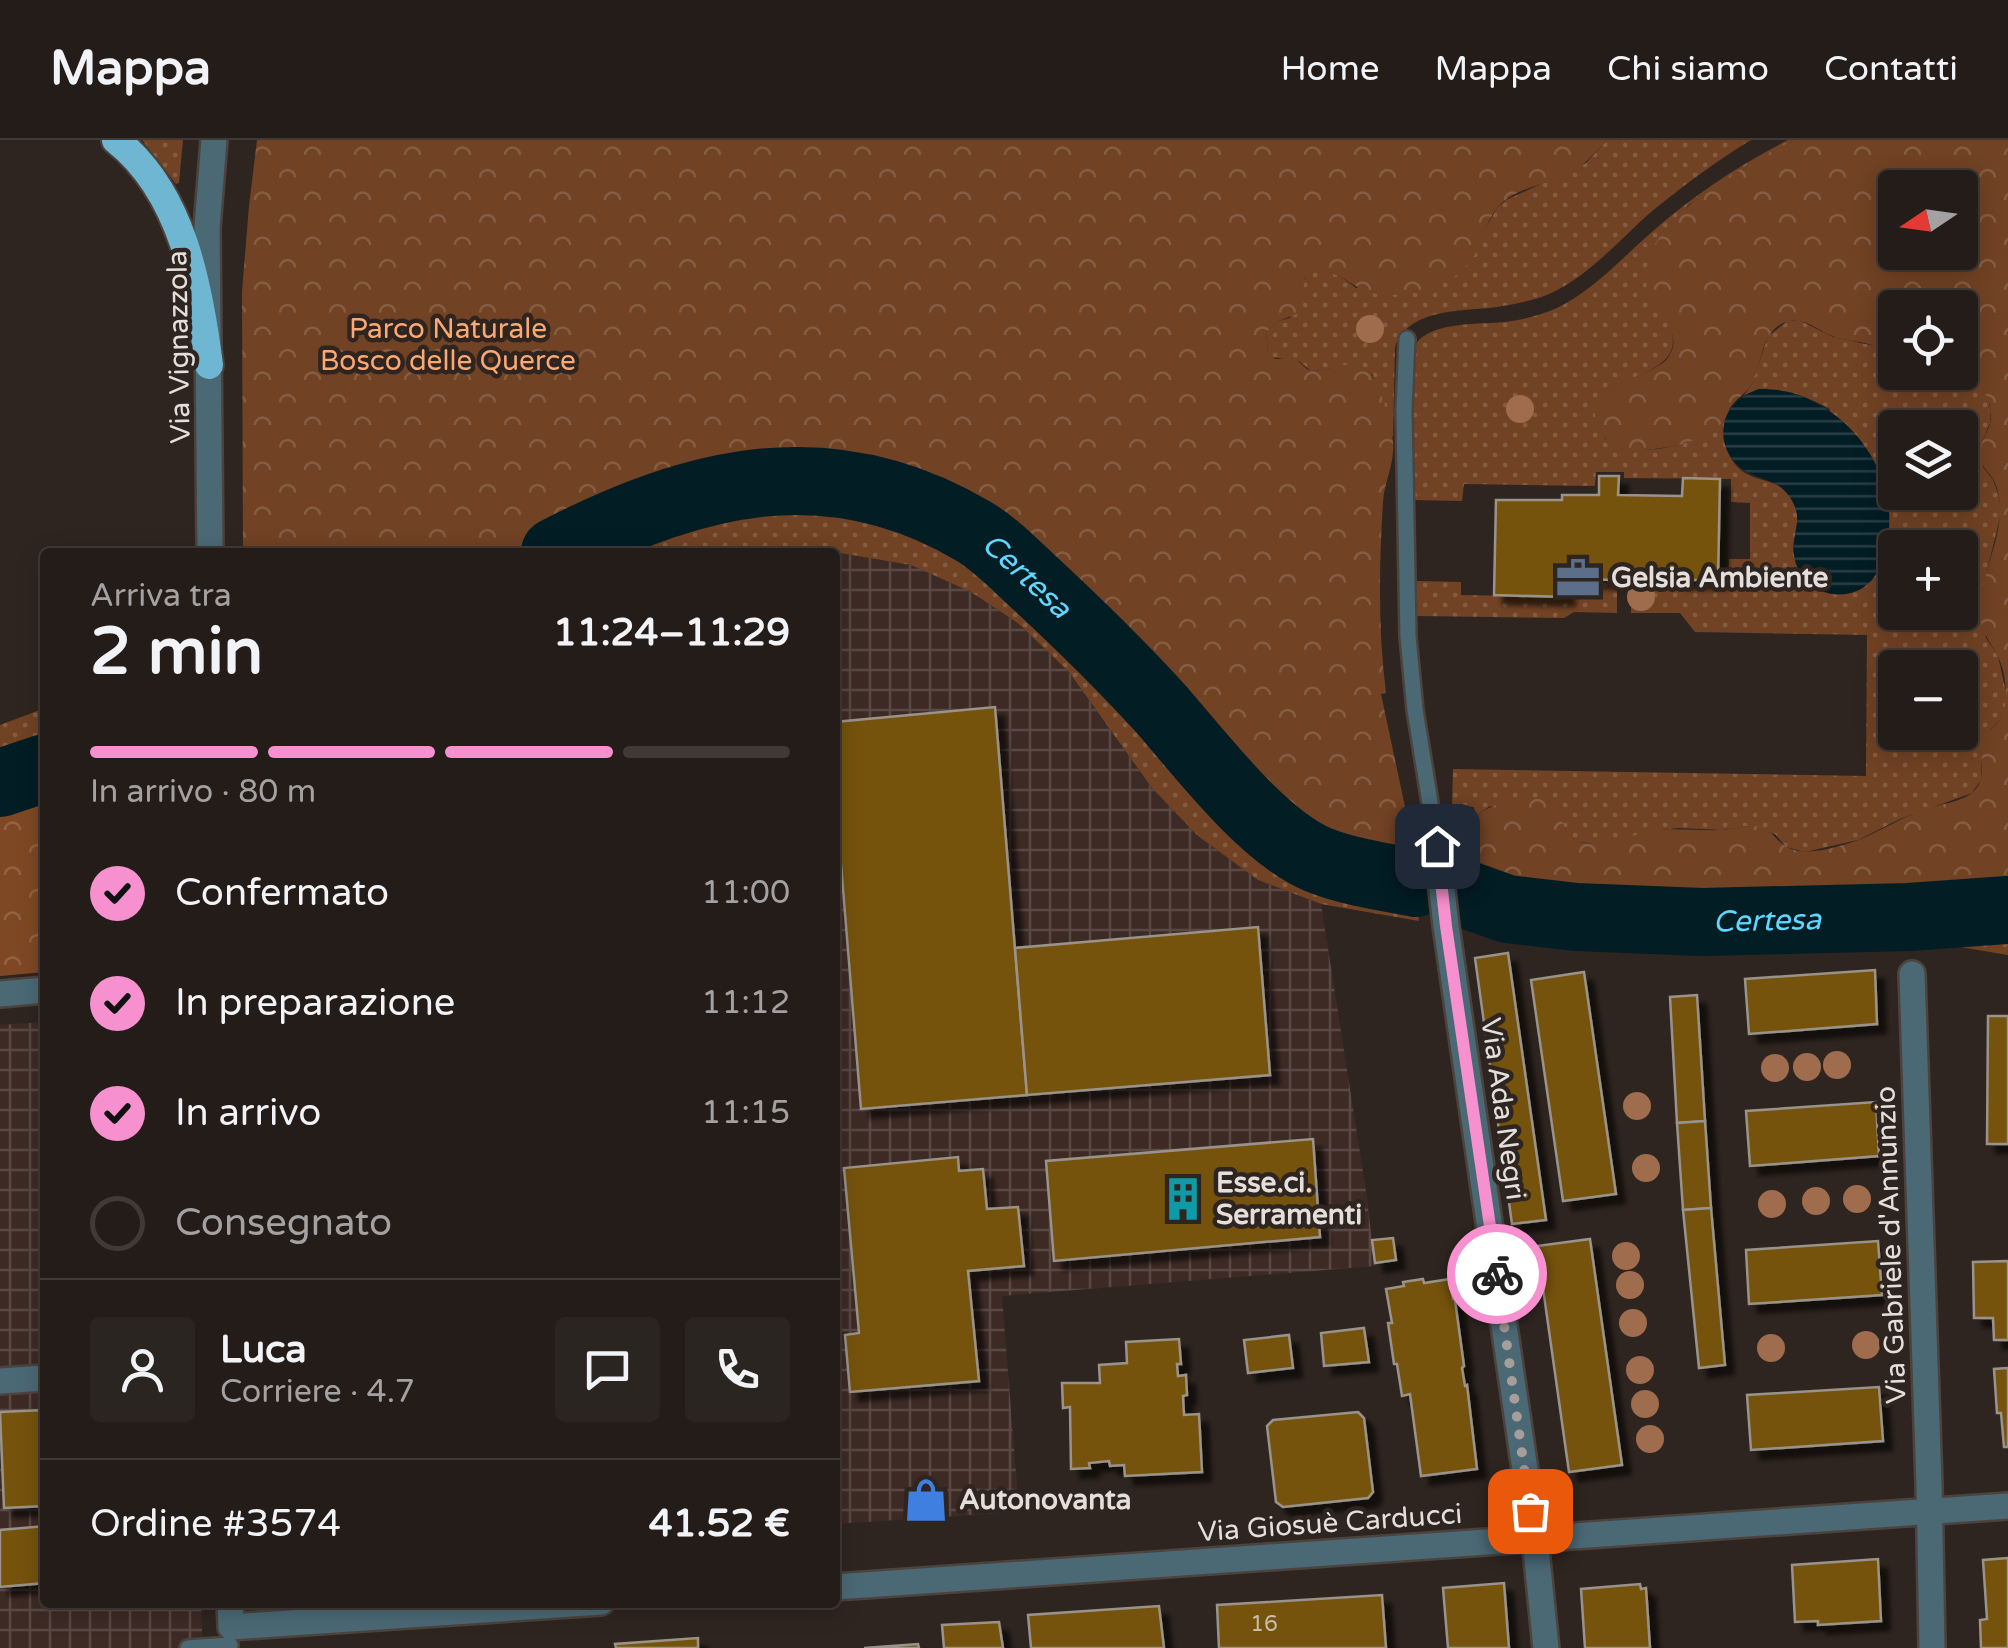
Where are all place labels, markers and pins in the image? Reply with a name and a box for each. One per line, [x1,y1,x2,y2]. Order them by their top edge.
office icon: Gelsia Ambiente [1554,554,1602,602]
place label: Gelsia Ambiente [1611,561,1829,595]
pin [1395,804,1480,889]
place label: Esse.ci. Serramenti [1216,1166,1362,1232]
building icon: Esse.ci. Serramenti [1159,1175,1207,1223]
pin [1488,1469,1573,1554]
shop icon: Autonovanta [902,1476,950,1524]
place label: Autonovanta [959,1483,1132,1517]

